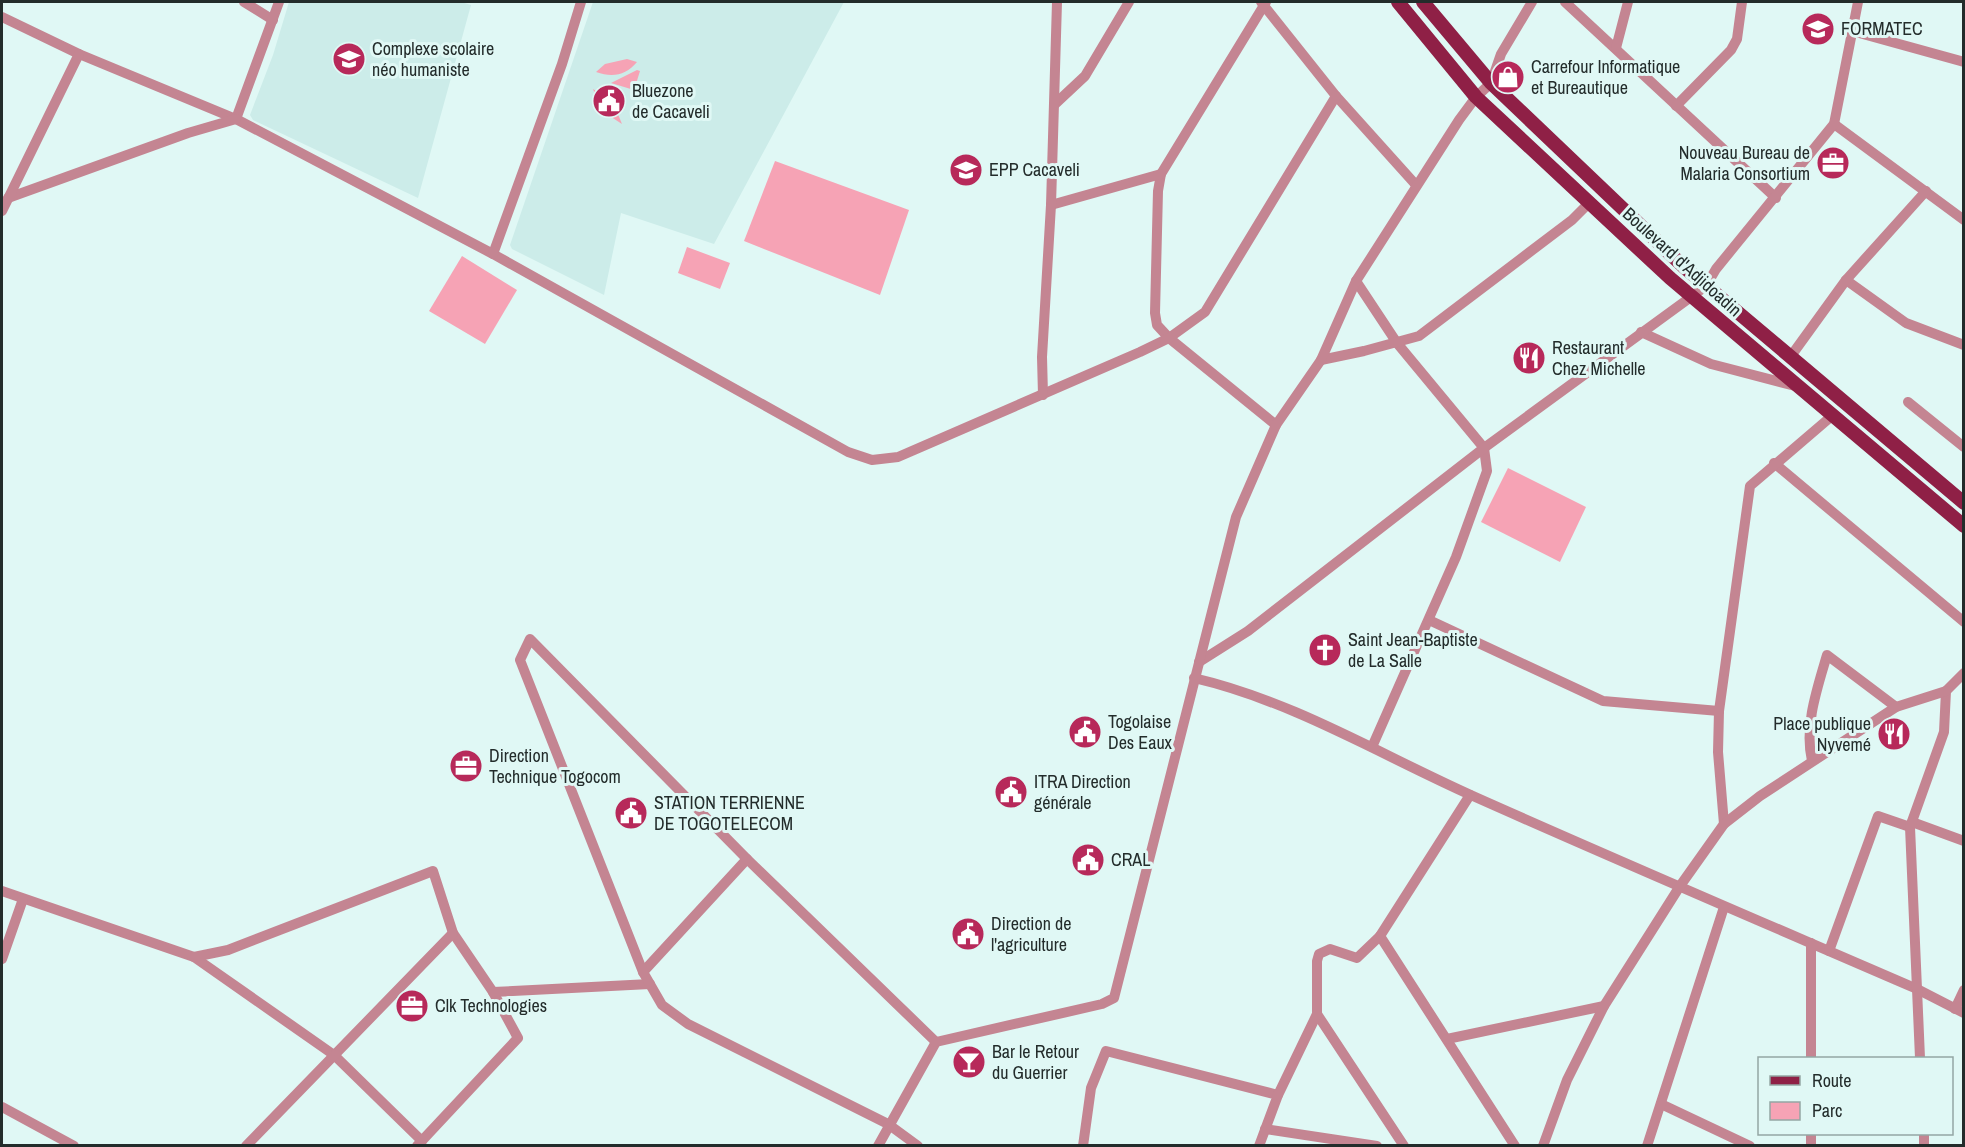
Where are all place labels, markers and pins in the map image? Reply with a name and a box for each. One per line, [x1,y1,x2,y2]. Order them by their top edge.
school or university icon: FORMATEC [1800,11,1836,47]
place label: FORMATEC [1841,16,1923,41]
place label: Complexe scolaire néo humaniste [372,36,494,82]
school or university icon: Complexe scolaire néo humaniste [331,41,367,77]
place label: Carrefour Informatique et Bureautique [1531,54,1680,100]
shop icon: Carrefour Informatique et Bureautique [1490,59,1526,95]
place label: Bluezone de Cacaveli [632,78,710,124]
public building icon: Bluezone de Cacaveli [591,83,627,119]
place label: Nouveau Bureau de Malaria Consortium [1679,140,1810,186]
office icon: Nouveau Bureau de Malaria Consortium [1815,145,1851,181]
school or university icon: EPP Cacaveli [948,152,984,188]
place label: EPP Cacaveli [989,157,1080,182]
place label: Restaurant Chez Michelle [1552,335,1646,381]
restaurant icon: Restaurant Chez Michelle [1511,340,1547,376]
place label: Saint Jean-Baptiste de La Salle [1348,627,1478,673]
church icon: Saint Jean-Baptiste de La Salle [1307,632,1343,668]
place label: Togolaise Des Eaux [1108,709,1173,755]
place label: Place publique Nyvemé [1773,711,1871,757]
public building icon: Togolaise Des Eaux [1067,714,1103,750]
restaurant icon: Place publique Nyvemé [1876,716,1912,752]
place label: Direction Technique Togocom [489,743,621,789]
office icon: Direction Technique Togocom [448,748,484,784]
place label: ITRA Direction générale [1034,769,1131,815]
public building icon: ITRA Direction générale [993,774,1029,810]
place label: STATION TERRIENNE DE TOGOTELECOM [654,790,805,836]
public building icon: STATION TERRIENNE DE TOGOTELECOM [613,795,649,831]
public building icon: CRAL [1070,842,1106,878]
place label: CRAL [1111,847,1150,872]
place label: Direction de l'agriculture [991,911,1071,957]
public building icon: Direction de l'agriculture [950,916,986,952]
office icon: Clk Technologies [394,988,430,1024]
place label: Clk Technologies [435,993,547,1018]
place label: Bar le Retour du Guerrier [992,1039,1079,1085]
bar icon: Bar le Retour du Guerrier [951,1044,987,1080]

